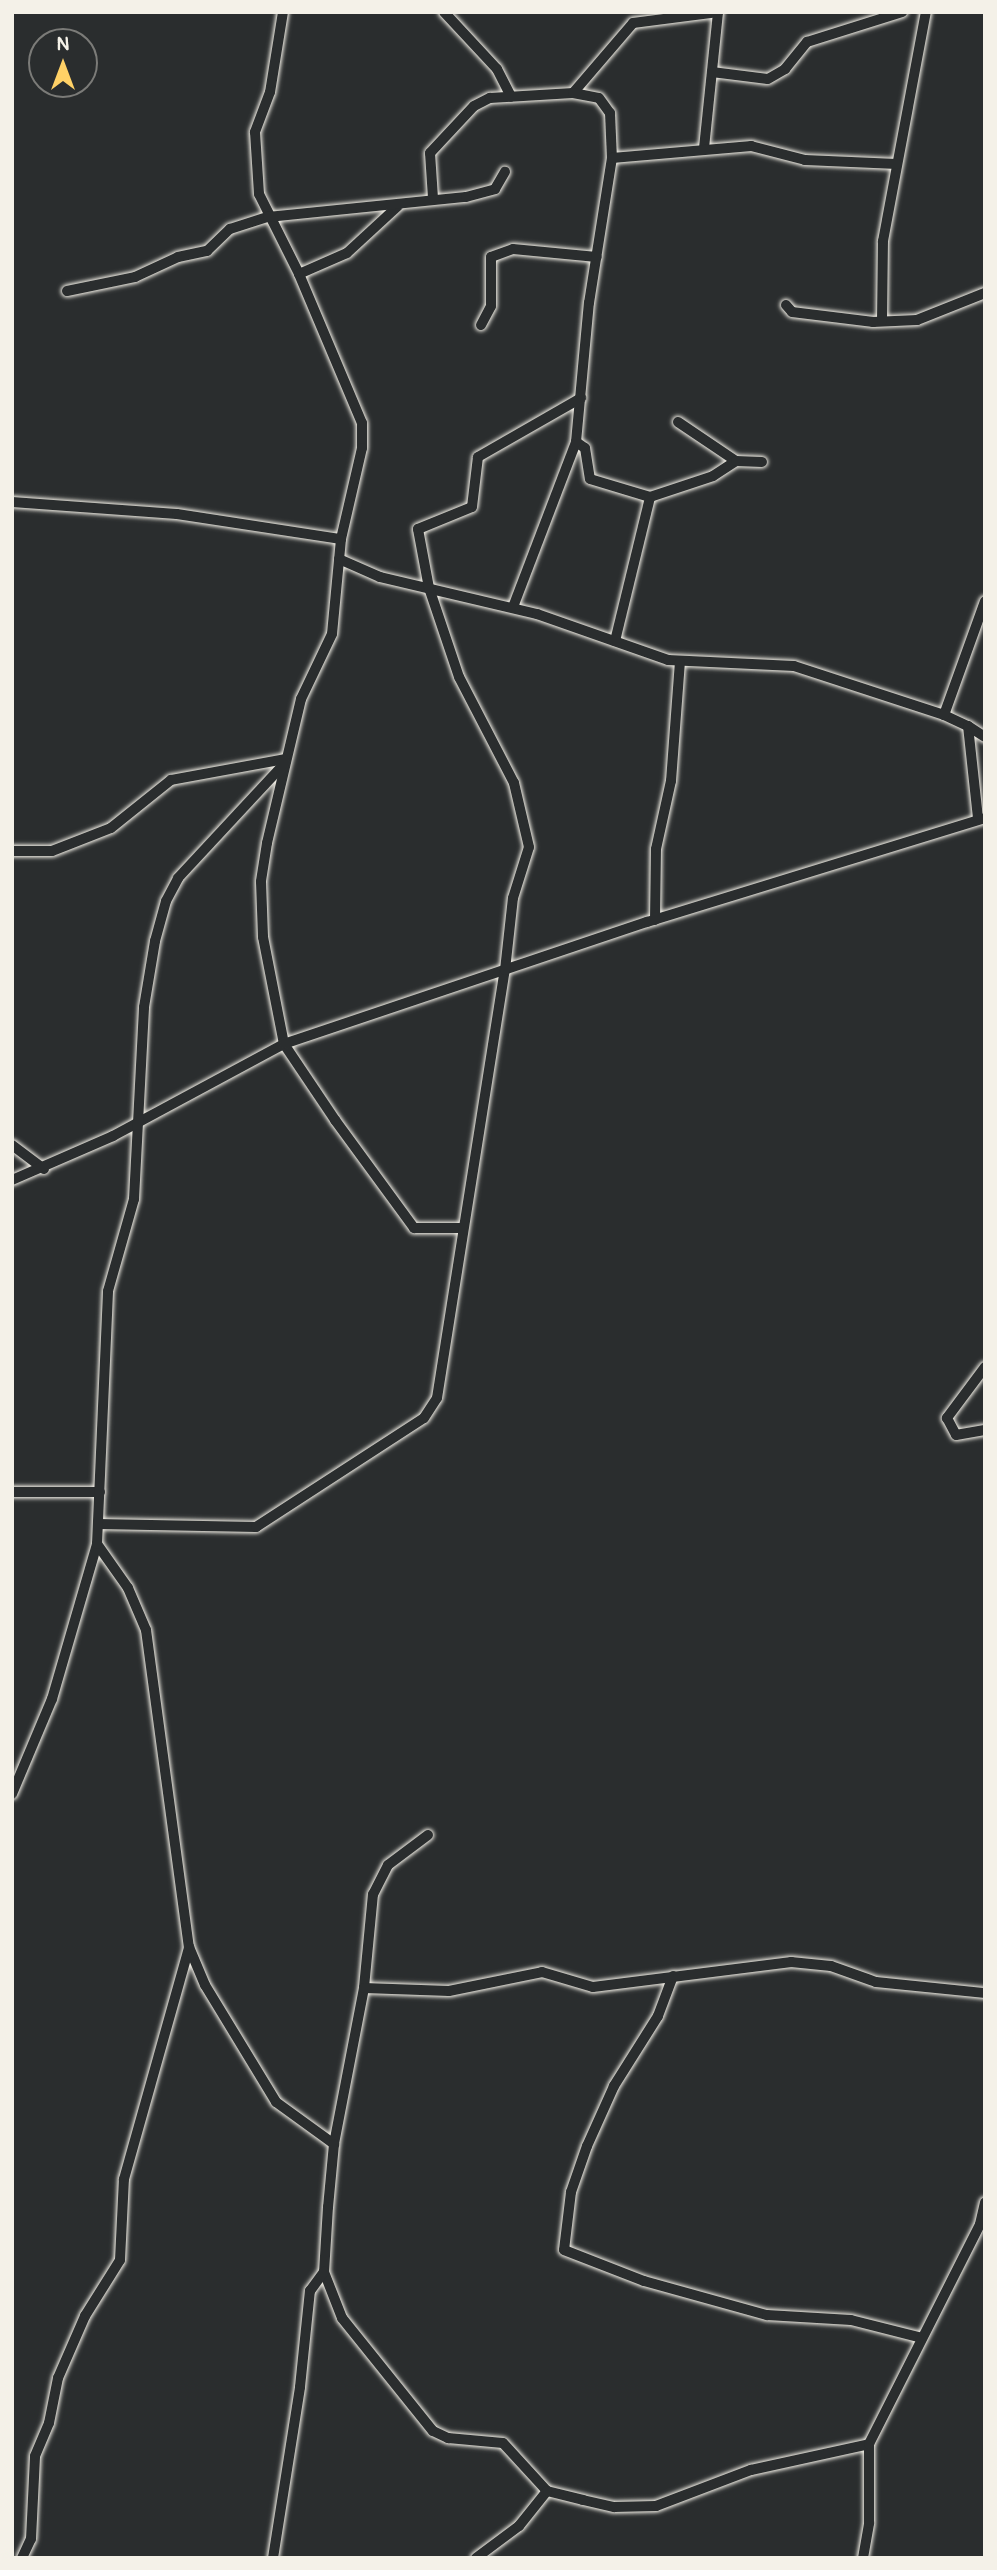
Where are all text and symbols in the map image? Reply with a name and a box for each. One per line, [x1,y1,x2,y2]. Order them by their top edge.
north arrow [28,28,98,98]
text: N [57,32,69,56]

